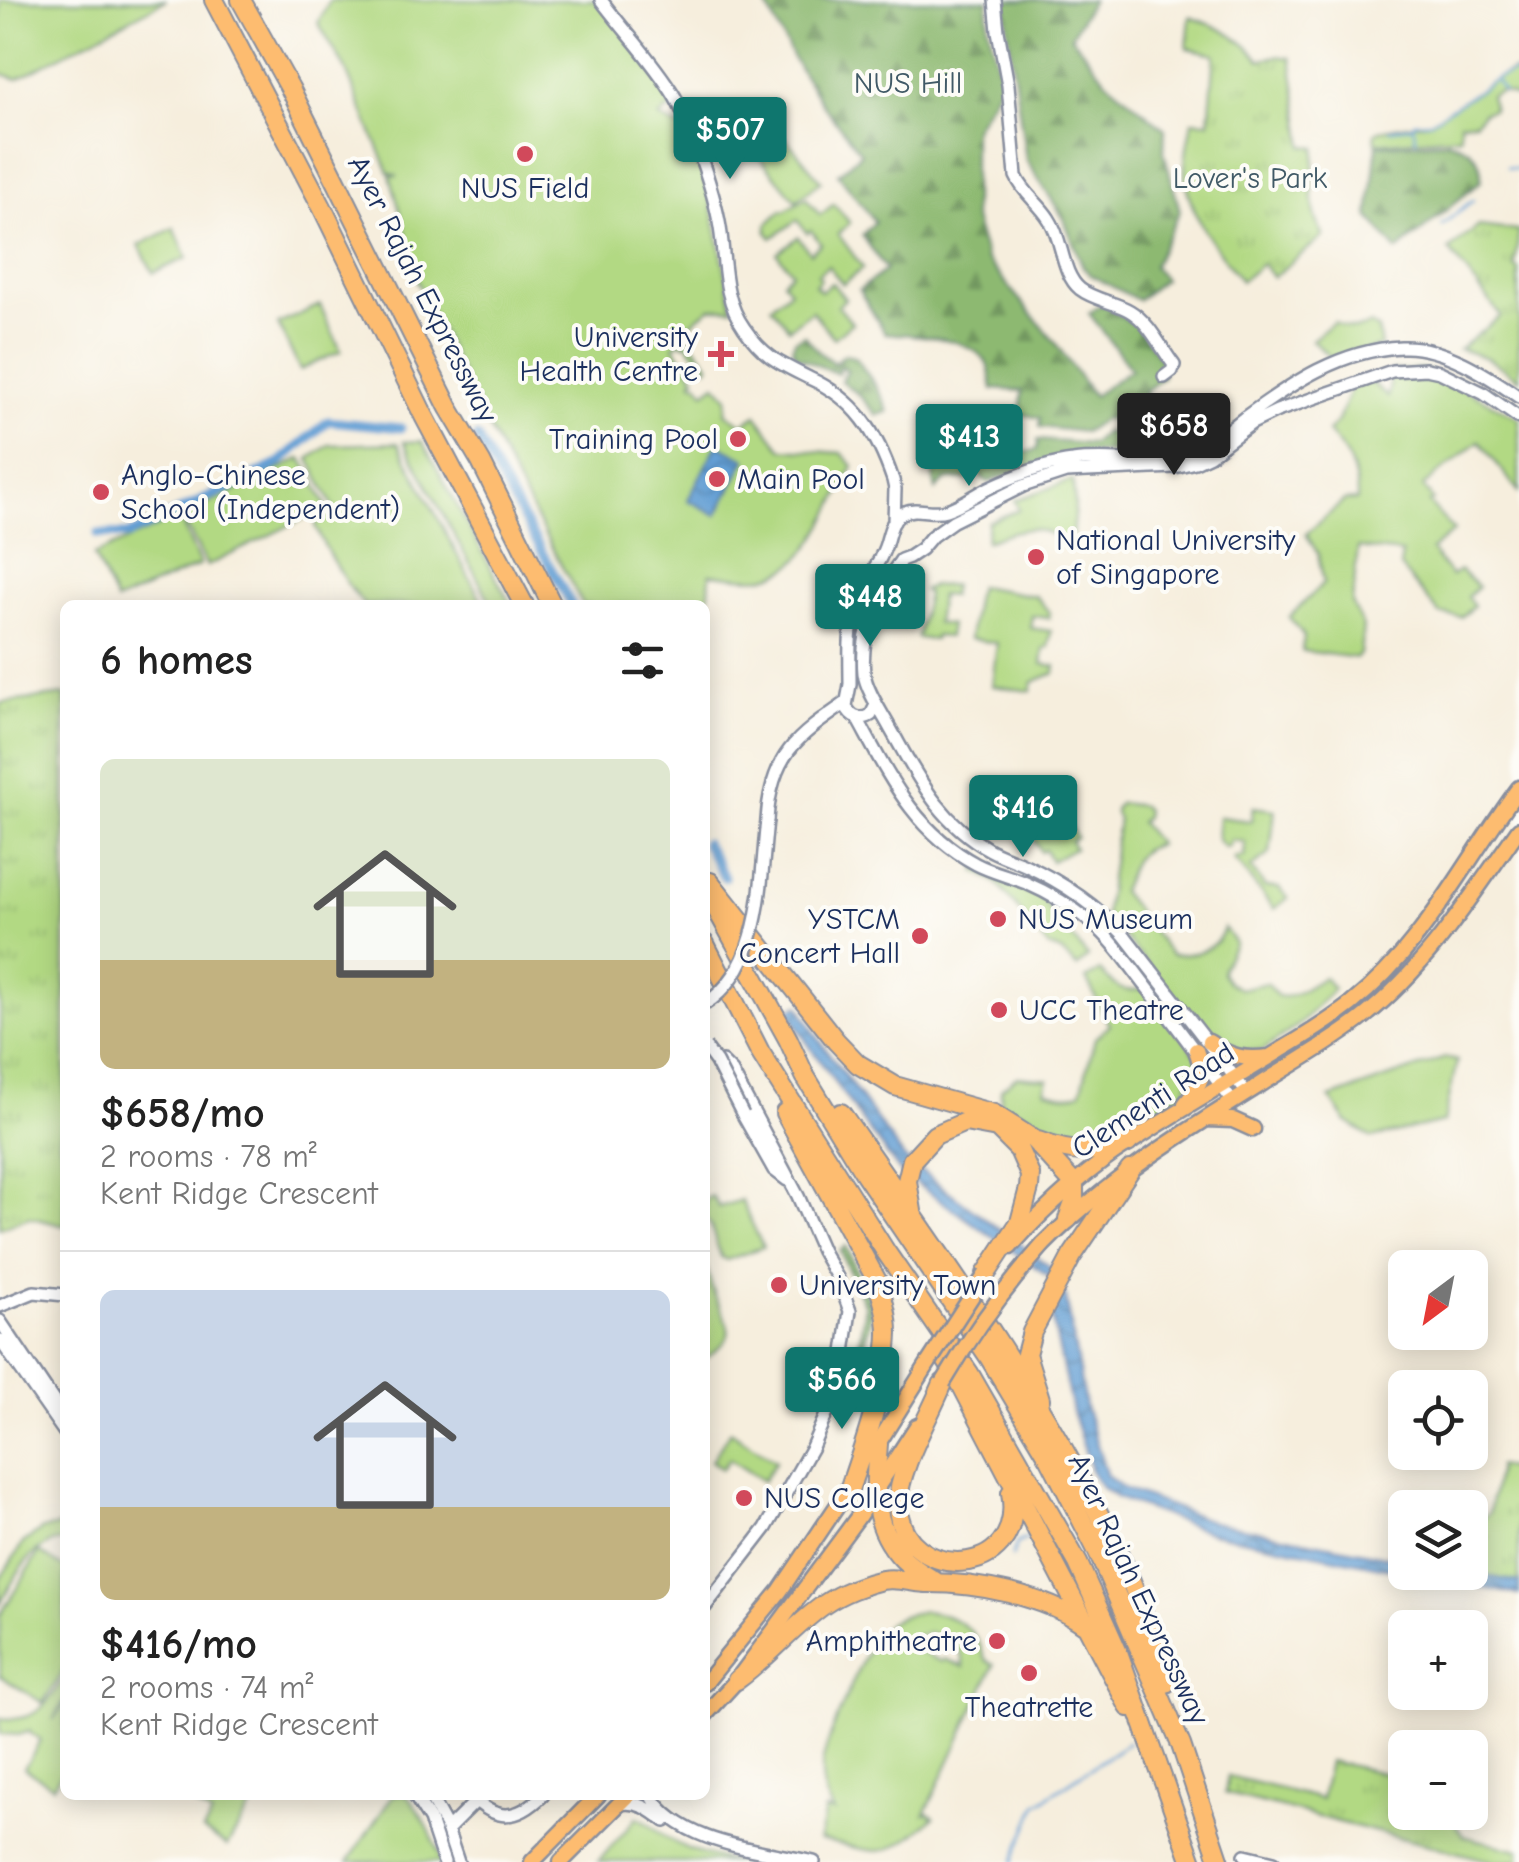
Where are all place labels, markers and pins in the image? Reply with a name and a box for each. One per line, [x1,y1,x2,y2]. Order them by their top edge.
pin: $507 [671,97,789,182]
marker: NUS Field [514,143,536,165]
place label: NUS Field [461,171,589,206]
place label: University Health Centre [520,320,699,389]
marker: University Health Centre [708,341,734,367]
pin: $658 [1115,393,1233,478]
pin: $413 [910,404,1028,489]
place label: Training Pool [549,422,718,457]
marker: Training Pool [727,428,749,450]
place label: Anglo-Chinese School (Independent) [121,458,400,527]
place label: Main Pool [737,462,865,497]
marker: Main Pool [706,468,728,490]
marker: Anglo-Chinese School (Independent) [90,481,112,503]
place label: National University of Singapore [1056,523,1296,592]
marker: National University of Singapore [1025,546,1047,568]
pin: $448 [811,564,929,649]
pin: $416 [964,775,1082,860]
place label: YSTCM Concert Hall [739,902,900,971]
place label: NUS Museum [1018,902,1193,937]
marker: NUS Museum [987,908,1009,930]
marker: YSTCM Concert Hall [909,925,931,947]
place label: UCC Theatre [1019,993,1184,1028]
marker: UCC Theatre [988,999,1010,1021]
place label: University Town [799,1268,996,1303]
marker: University Town [768,1274,790,1296]
pin: $566 [783,1347,901,1432]
place label: NUS College [764,1481,924,1516]
marker: NUS College [733,1487,755,1509]
place label: Amphitheatre [806,1624,977,1659]
marker: Amphitheatre [986,1630,1008,1652]
marker: Theatrette [1018,1662,1040,1684]
place label: Theatrette [965,1690,1093,1725]

